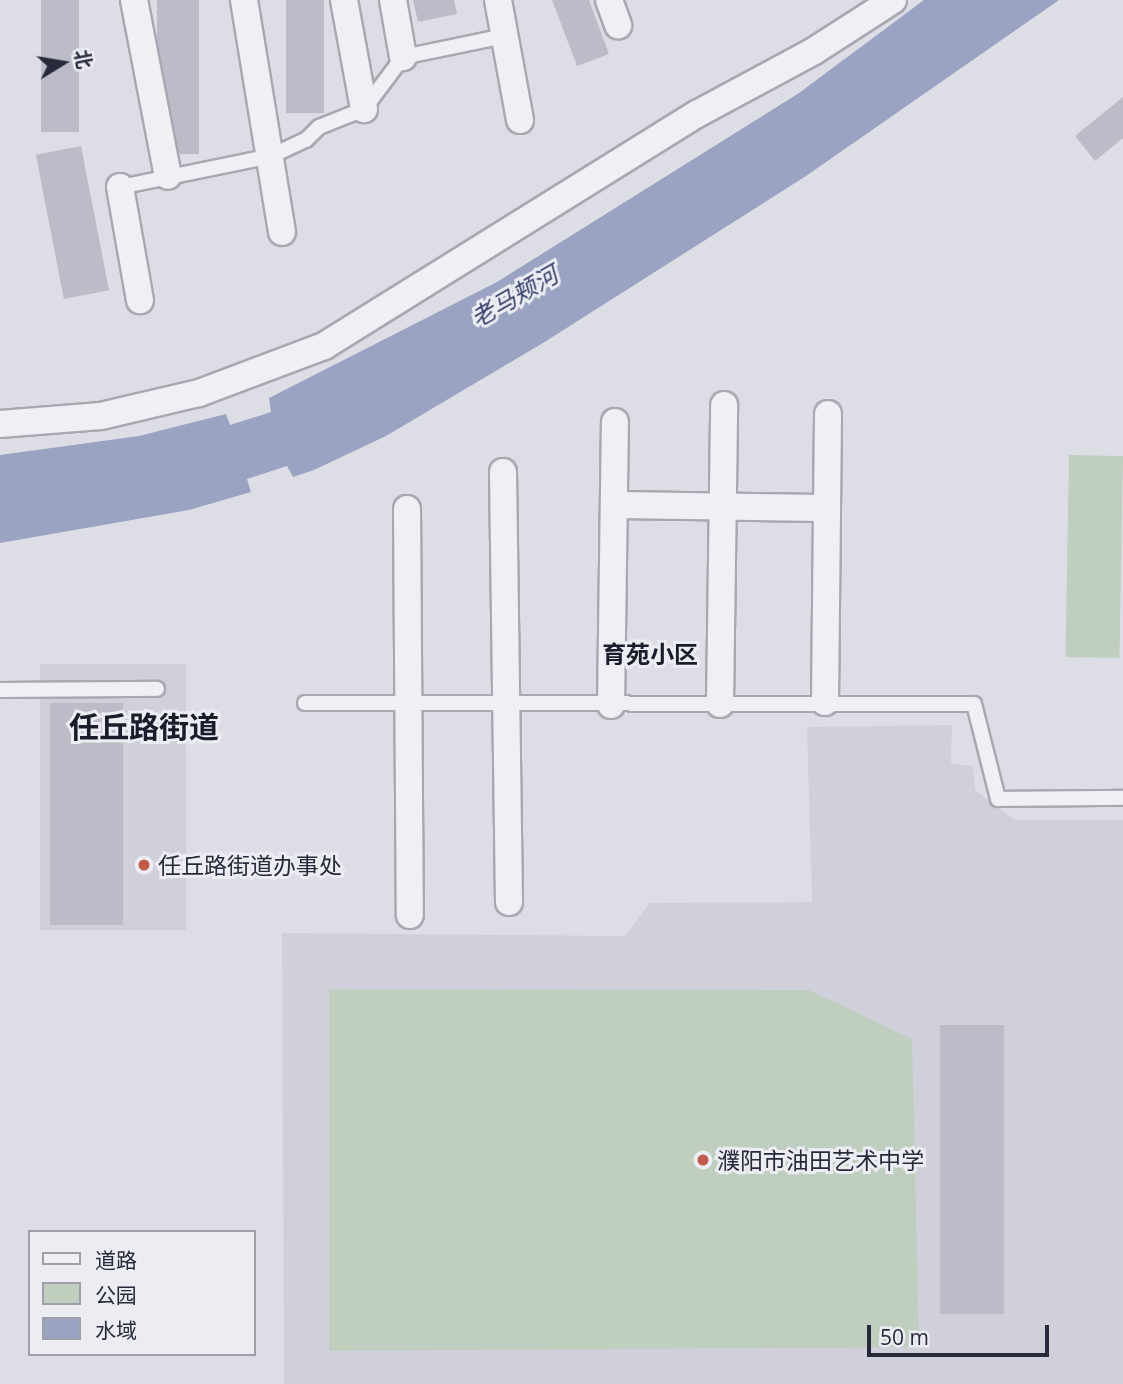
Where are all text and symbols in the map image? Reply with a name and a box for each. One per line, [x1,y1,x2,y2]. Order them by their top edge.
north arrow [28,28,98,98]
text: 北 [69,47,98,71]
water label: 老马颊河 [465,260,563,332]
district label: 育苑小区 [602,640,698,668]
district label: 任丘路街道 [69,709,219,745]
place label: 任丘路街道办事处 [158,851,342,879]
marker: 任丘路街道办事处 [136,857,152,873]
place label: 濮阳市油田艺术中学 [717,1146,924,1174]
marker: 濮阳市油田艺术中学 [695,1152,711,1168]
legend [28,1230,256,1356]
text: 道路 [95,1246,137,1274]
text: 公园 [95,1281,137,1309]
scale bar [871,1310,1053,1354]
text: 水域 [95,1316,137,1344]
text: 50 m [880,1323,929,1351]

